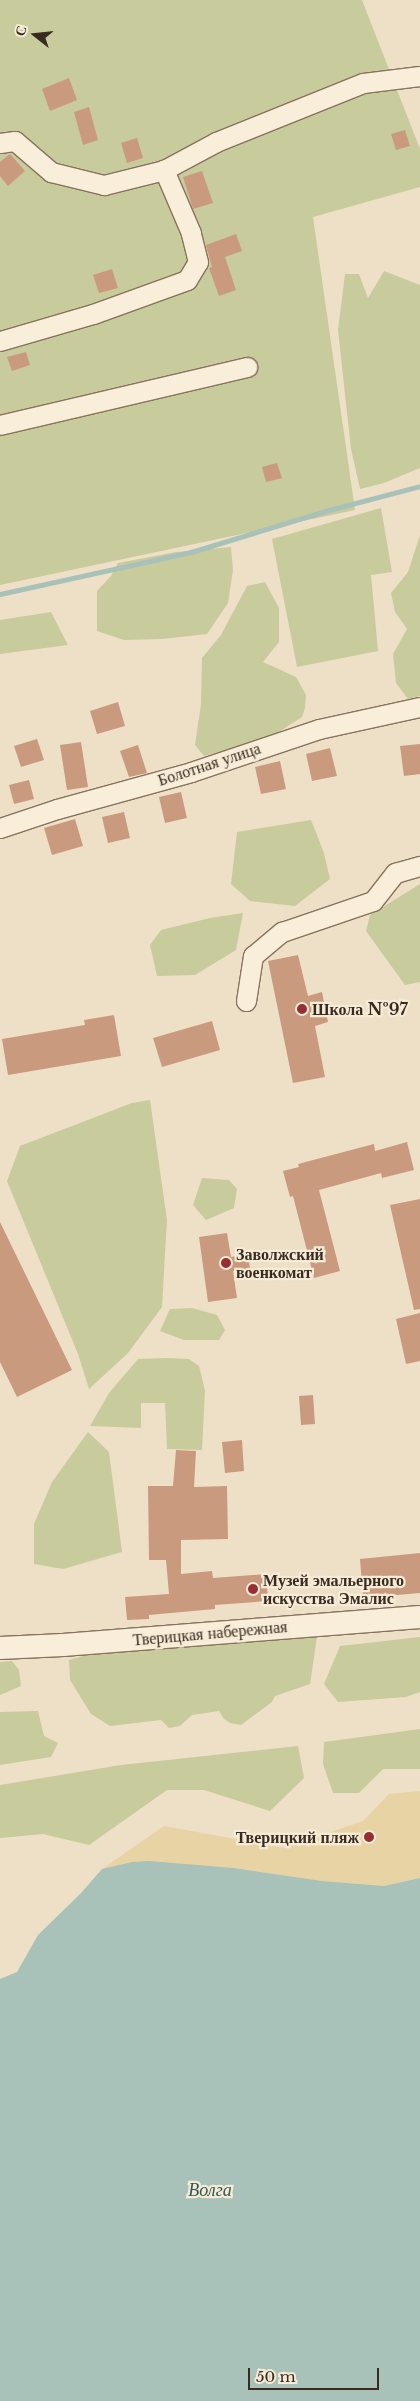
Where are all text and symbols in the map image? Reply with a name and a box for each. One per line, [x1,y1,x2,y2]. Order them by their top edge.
north arrow [10,10,60,60]
text: С [11,24,31,38]
street label: Болотная улица [155,738,263,790]
place label: Школа №97 [312,999,408,1019]
marker: Школа №97 [296,1003,308,1015]
place label: Заволжский военкомат [236,1244,324,1282]
marker: Заволжский военкомат [220,1257,232,1269]
place label: Музей эмальерного искусства Эмалис [263,1570,404,1608]
marker: Музей эмальерного искусства Эмалис [247,1583,259,1595]
street label: Тверицкая набережная [132,1617,288,1649]
place label: Тверицкий пляж [236,1827,359,1847]
marker: Тверицкий пляж [363,1831,375,1843]
water label: Волга [188,2179,232,2201]
scale bar [250,2358,381,2390]
text: 50 m [256,2367,296,2386]

